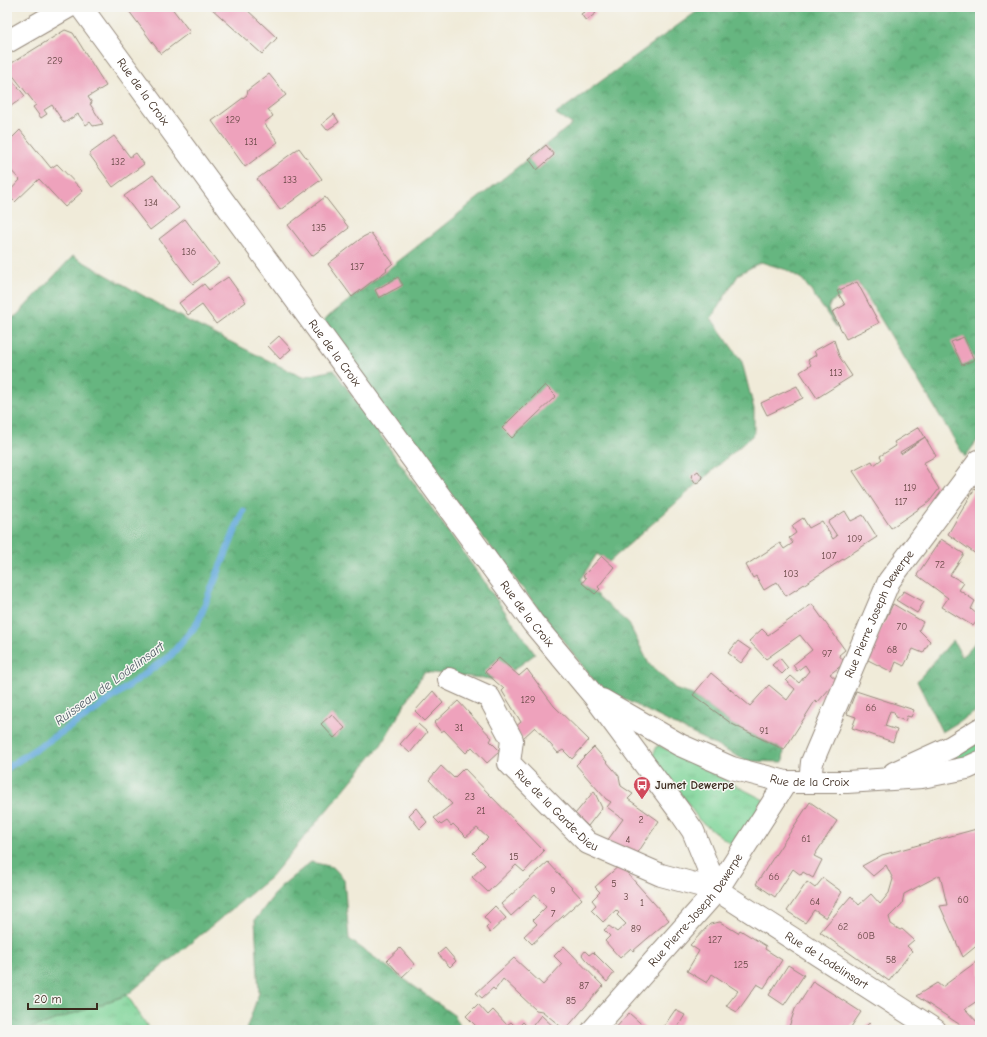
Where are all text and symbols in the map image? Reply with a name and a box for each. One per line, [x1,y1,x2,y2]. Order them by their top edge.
house number: 229 [47,55,63,67]
street label: Rue de la Croix [114,56,172,128]
house number: 129 [226,114,240,126]
house number: 131 [245,136,258,148]
house number: 132 [111,156,125,168]
house number: 133 [283,174,297,186]
house number: 134 [144,197,158,209]
house number: 135 [312,222,326,234]
house number: 136 [182,246,196,258]
house number: 137 [350,261,364,273]
street label: Rue de la Croix [306,317,364,389]
house number: 113 [830,367,842,379]
house number: 119 [903,482,917,494]
house number: 117 [895,496,908,508]
house number: 109 [847,533,863,545]
street label: Rue Pierre Joseph Dewerpe [842,547,917,680]
house number: 107 [822,550,837,562]
house number: 72 [935,559,945,571]
house number: 103 [783,568,799,580]
street label: Rue de la Croix [497,578,557,650]
house number: 70 [897,621,907,633]
water label: Ruisseau de Lodelinsart [52,638,168,728]
house number: 68 [887,644,897,656]
house number: 97 [822,648,832,660]
house number: 129 [521,694,535,706]
house number: 66 [866,702,876,714]
house number: 31 [454,722,464,734]
house number: 91 [759,725,769,737]
street label: Rue de la Garde-Dieu [512,766,600,854]
street label: Rue de la Croix [768,771,849,790]
bus stop icon: Jumet Dewerpe [632,775,652,800]
place label: Jumet Dewerpe [655,778,734,792]
house number: 23 [465,791,475,803]
house number: 21 [476,805,486,817]
house number: 2 [638,814,644,826]
house number: 61 [801,833,811,845]
house number: 4 [626,834,631,846]
house number: 15 [509,851,519,863]
street label: Rue Pierre-Joseph Dewerpe [645,851,746,970]
house number: 66 [769,871,779,883]
house number: 5 [611,878,617,890]
house number: 9 [550,885,556,897]
house number: 3 [623,891,629,903]
house number: 60 [957,894,969,906]
house number: 64 [810,896,820,908]
house number: 1 [640,897,644,909]
house number: 7 [551,908,556,920]
house number: 62 [838,921,848,933]
house number: 89 [631,923,641,935]
street label: Rue de Lodelinsart [782,929,871,992]
house number: 60B [857,930,875,942]
house number: 127 [708,934,722,946]
house number: 58 [886,954,896,966]
house number: 125 [734,959,748,971]
house number: 87 [579,980,589,992]
scale bar [28,985,97,1011]
text: 20 m [34,992,62,1006]
house number: 85 [566,995,576,1007]

